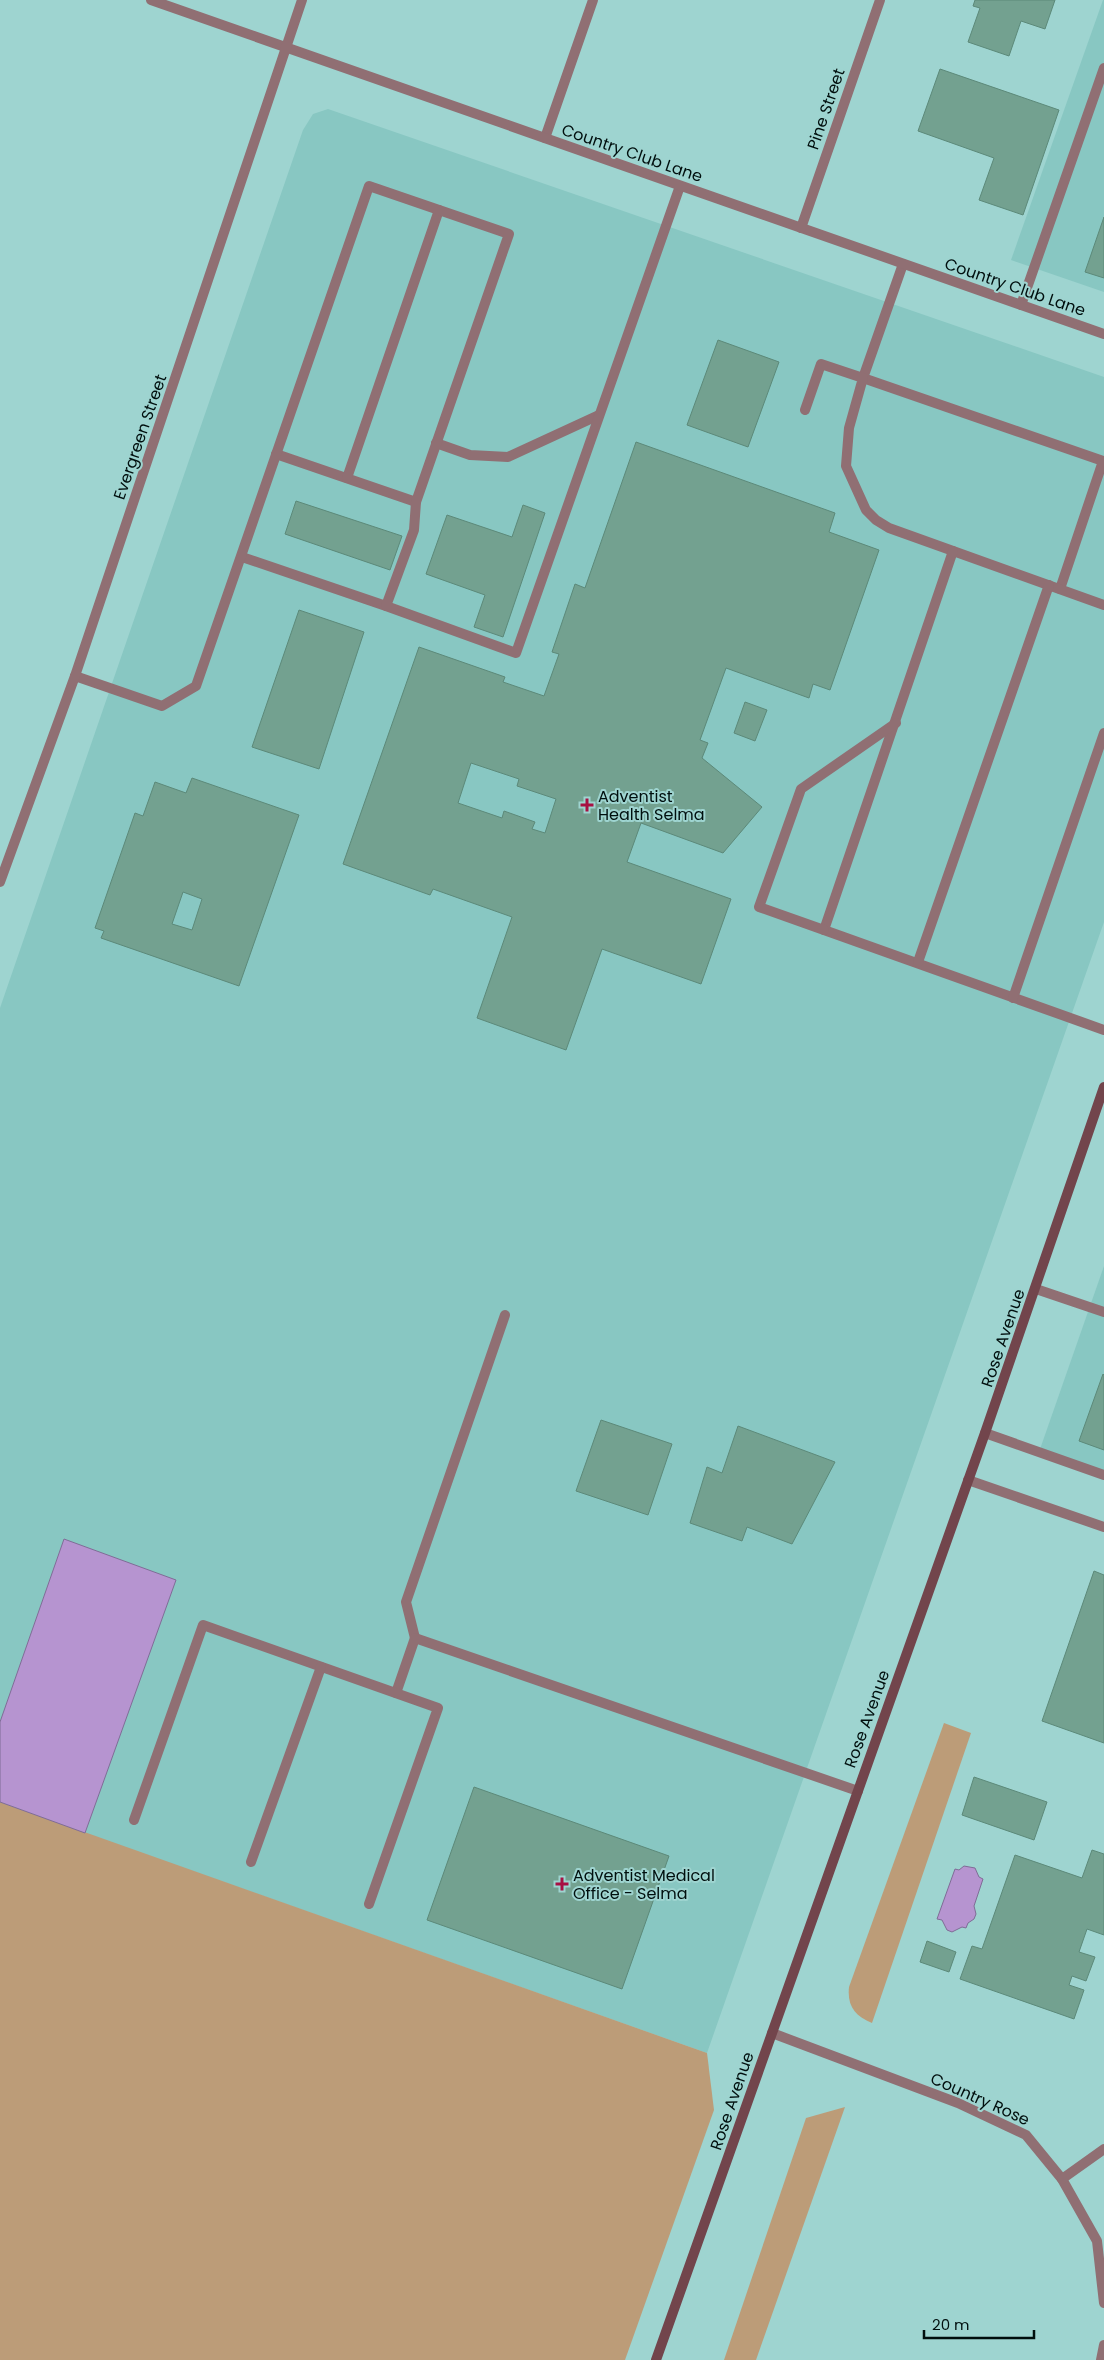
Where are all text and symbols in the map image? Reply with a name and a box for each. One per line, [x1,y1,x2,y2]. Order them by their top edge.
street label: Pine Street [801,65,851,153]
street label: Country Club Lane [558,118,706,188]
street label: Country Club Lane [941,252,1089,322]
street label: Evergreen Street [108,371,172,503]
place label: Adventist Health Selma [598,785,705,826]
marker: Adventist Health Selma [580,798,594,812]
street label: Rose Avenue [975,1286,1031,1390]
street label: Rose Avenue [839,1667,895,1771]
place label: Adventist Medical Office - Selma [573,1864,715,1905]
marker: Adventist Medical Office - Selma [555,1877,569,1891]
street label: Rose Avenue [704,2049,760,2153]
street label: Country Rose [927,2067,1033,2131]
scale bar [924,2308,1034,2340]
text: 20 m [932,2314,970,2335]

